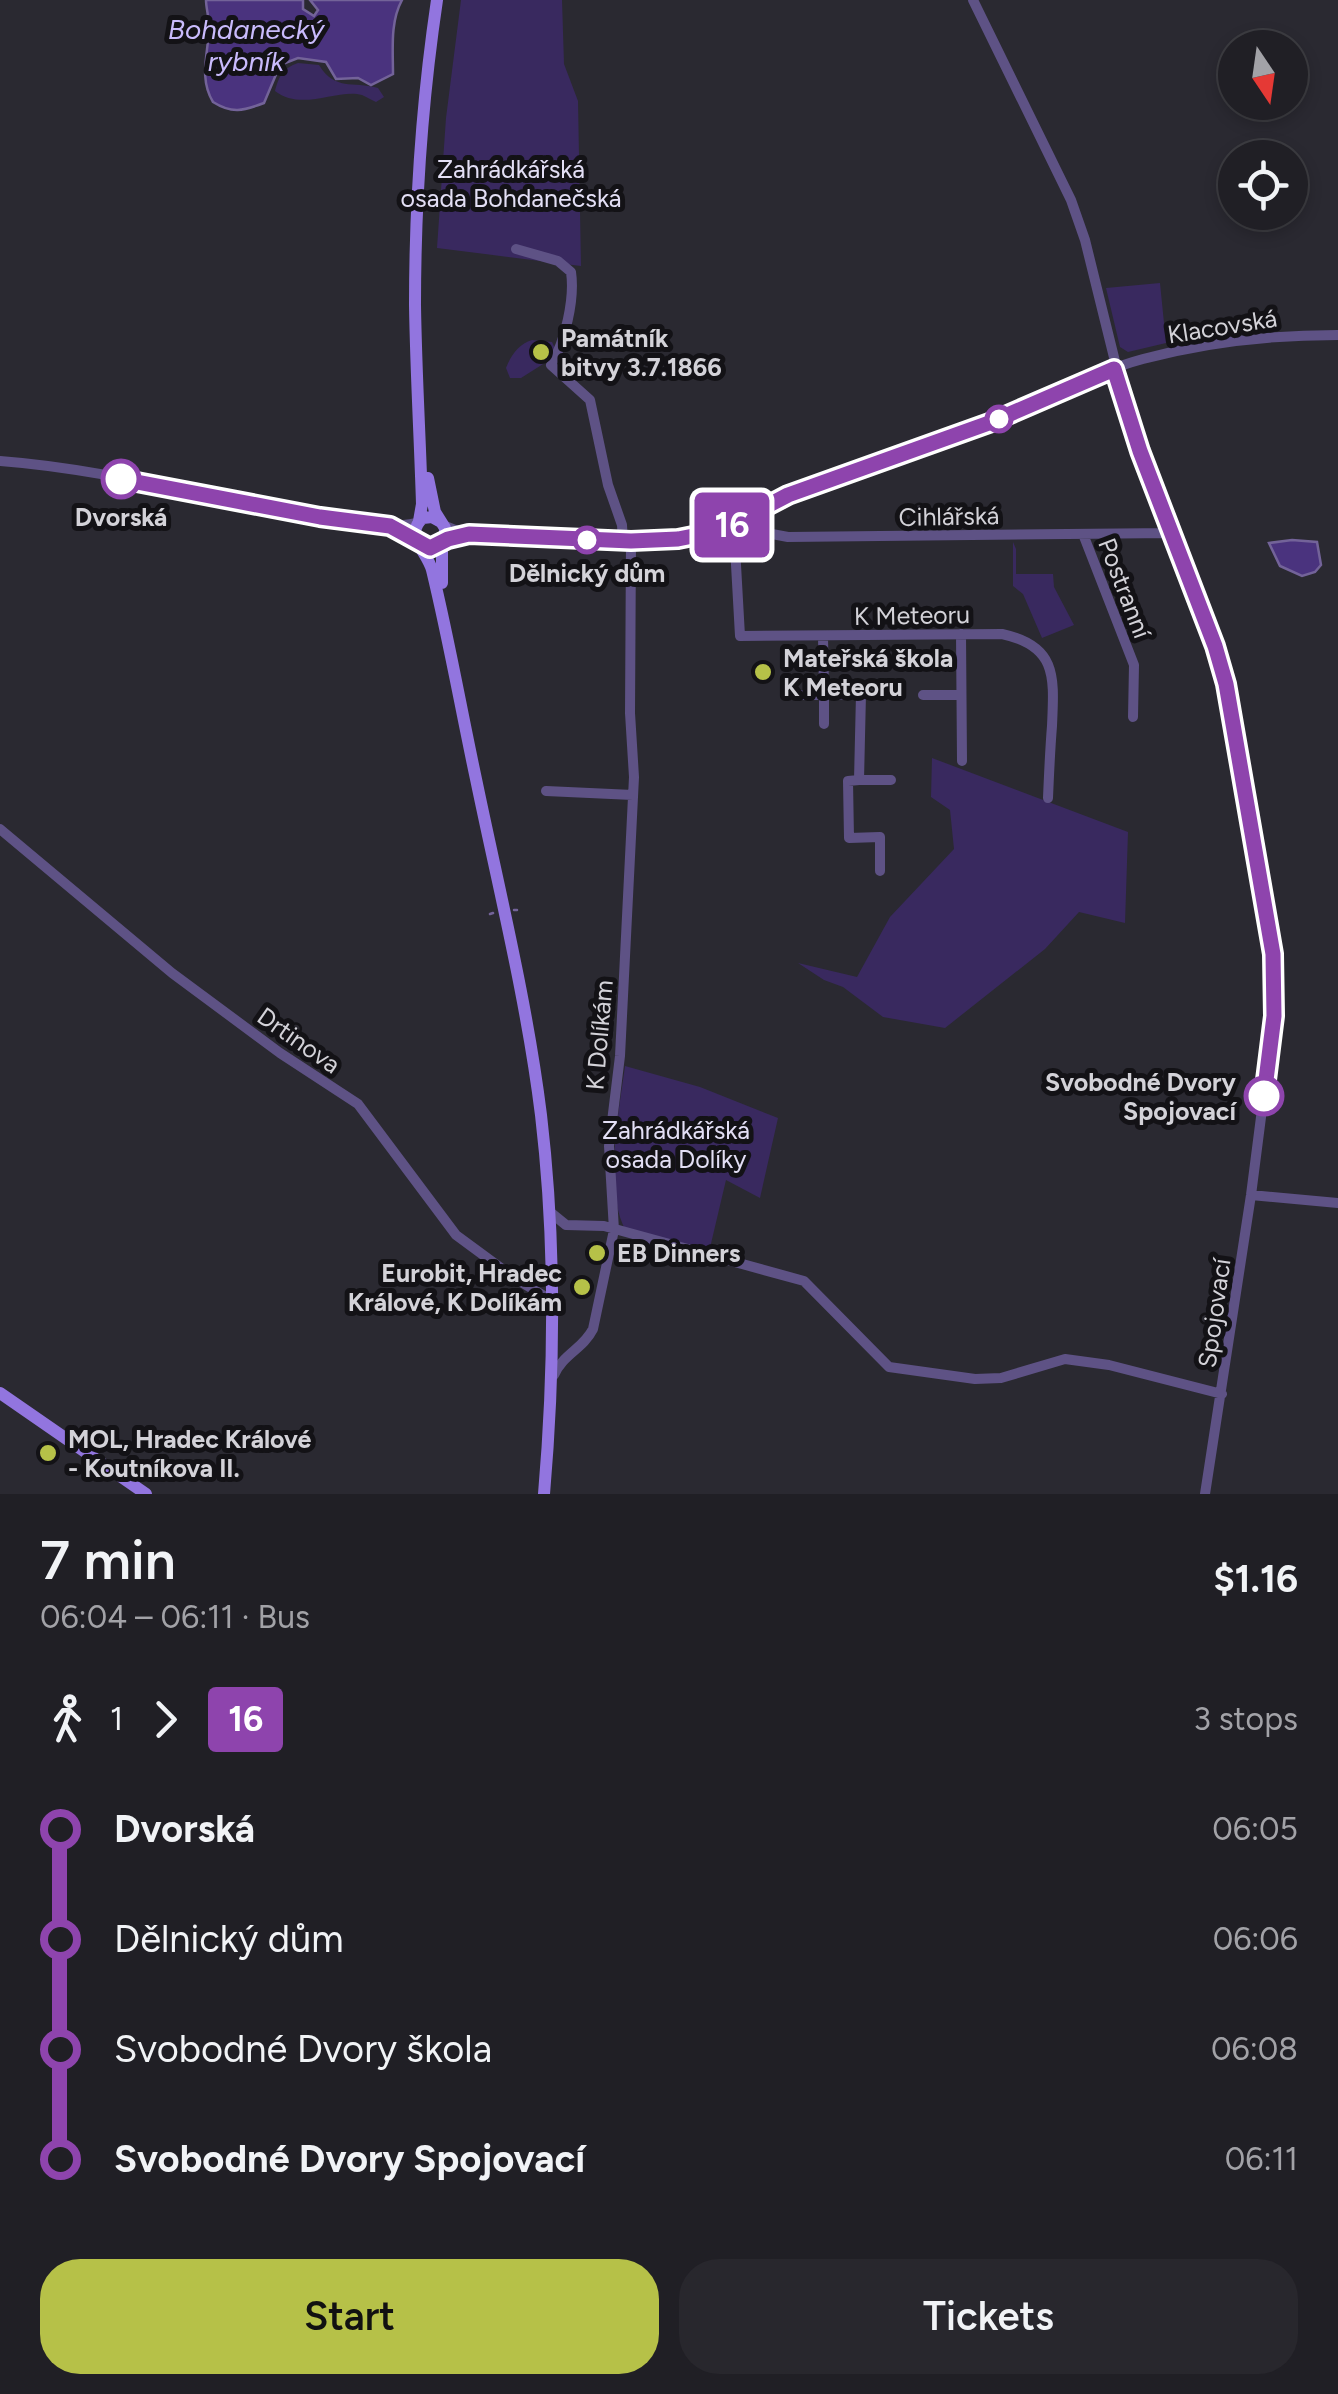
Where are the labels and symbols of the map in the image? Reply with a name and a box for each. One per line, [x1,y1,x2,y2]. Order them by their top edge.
water label: Bohdanecký rybník [168,12,325,78]
north arrow [1218,30,1308,120]
park label: Zahrádkářská osada Bohdanečská [401,154,621,213]
street label: Klacovská [1165,303,1279,349]
place label: Památník bitvy 3.7.1866 [561,323,722,382]
marker: Památník bitvy 3.7.1866 [530,341,552,363]
unlabelled marker [986,406,1012,432]
marker: Dvorská [102,460,140,498]
line badge: 16 [687,492,777,558]
street label: Cihlářská [898,500,1000,532]
place label: Dvorská [75,502,167,532]
marker: Dělnický dům [574,527,600,553]
street label: Postranní [1092,534,1158,643]
place label: Dělnický dům [509,558,665,588]
street label: K Meteoru [854,599,970,631]
place label: Mateřská škola K Meteoru [783,643,953,702]
marker: Mateřská škola K Meteoru [752,661,774,683]
street label: K Dolíkám [579,979,619,1091]
street label: Drtinova [252,1001,346,1079]
place label: Svobodné Dvory Spojovací [1045,1067,1237,1126]
marker: Svobodné Dvory Spojovací [1245,1077,1283,1115]
park label: Zahrádkářská osada Dolíky [602,1115,750,1174]
place label: EB Dinners [617,1238,741,1268]
marker: EB Dinners [586,1242,608,1264]
street label: Spojovací [1191,1255,1237,1370]
place label: Eurobit, Hradec Králové, K Dolíkám [348,1258,562,1317]
marker: Eurobit, Hradec Králové, K Dolíkám [571,1276,593,1298]
place label: MOL, Hradec Králové - Koutníkova II. [68,1424,312,1483]
marker: MOL, Hradec Králové - Koutníkova II. [37,1442,59,1464]

